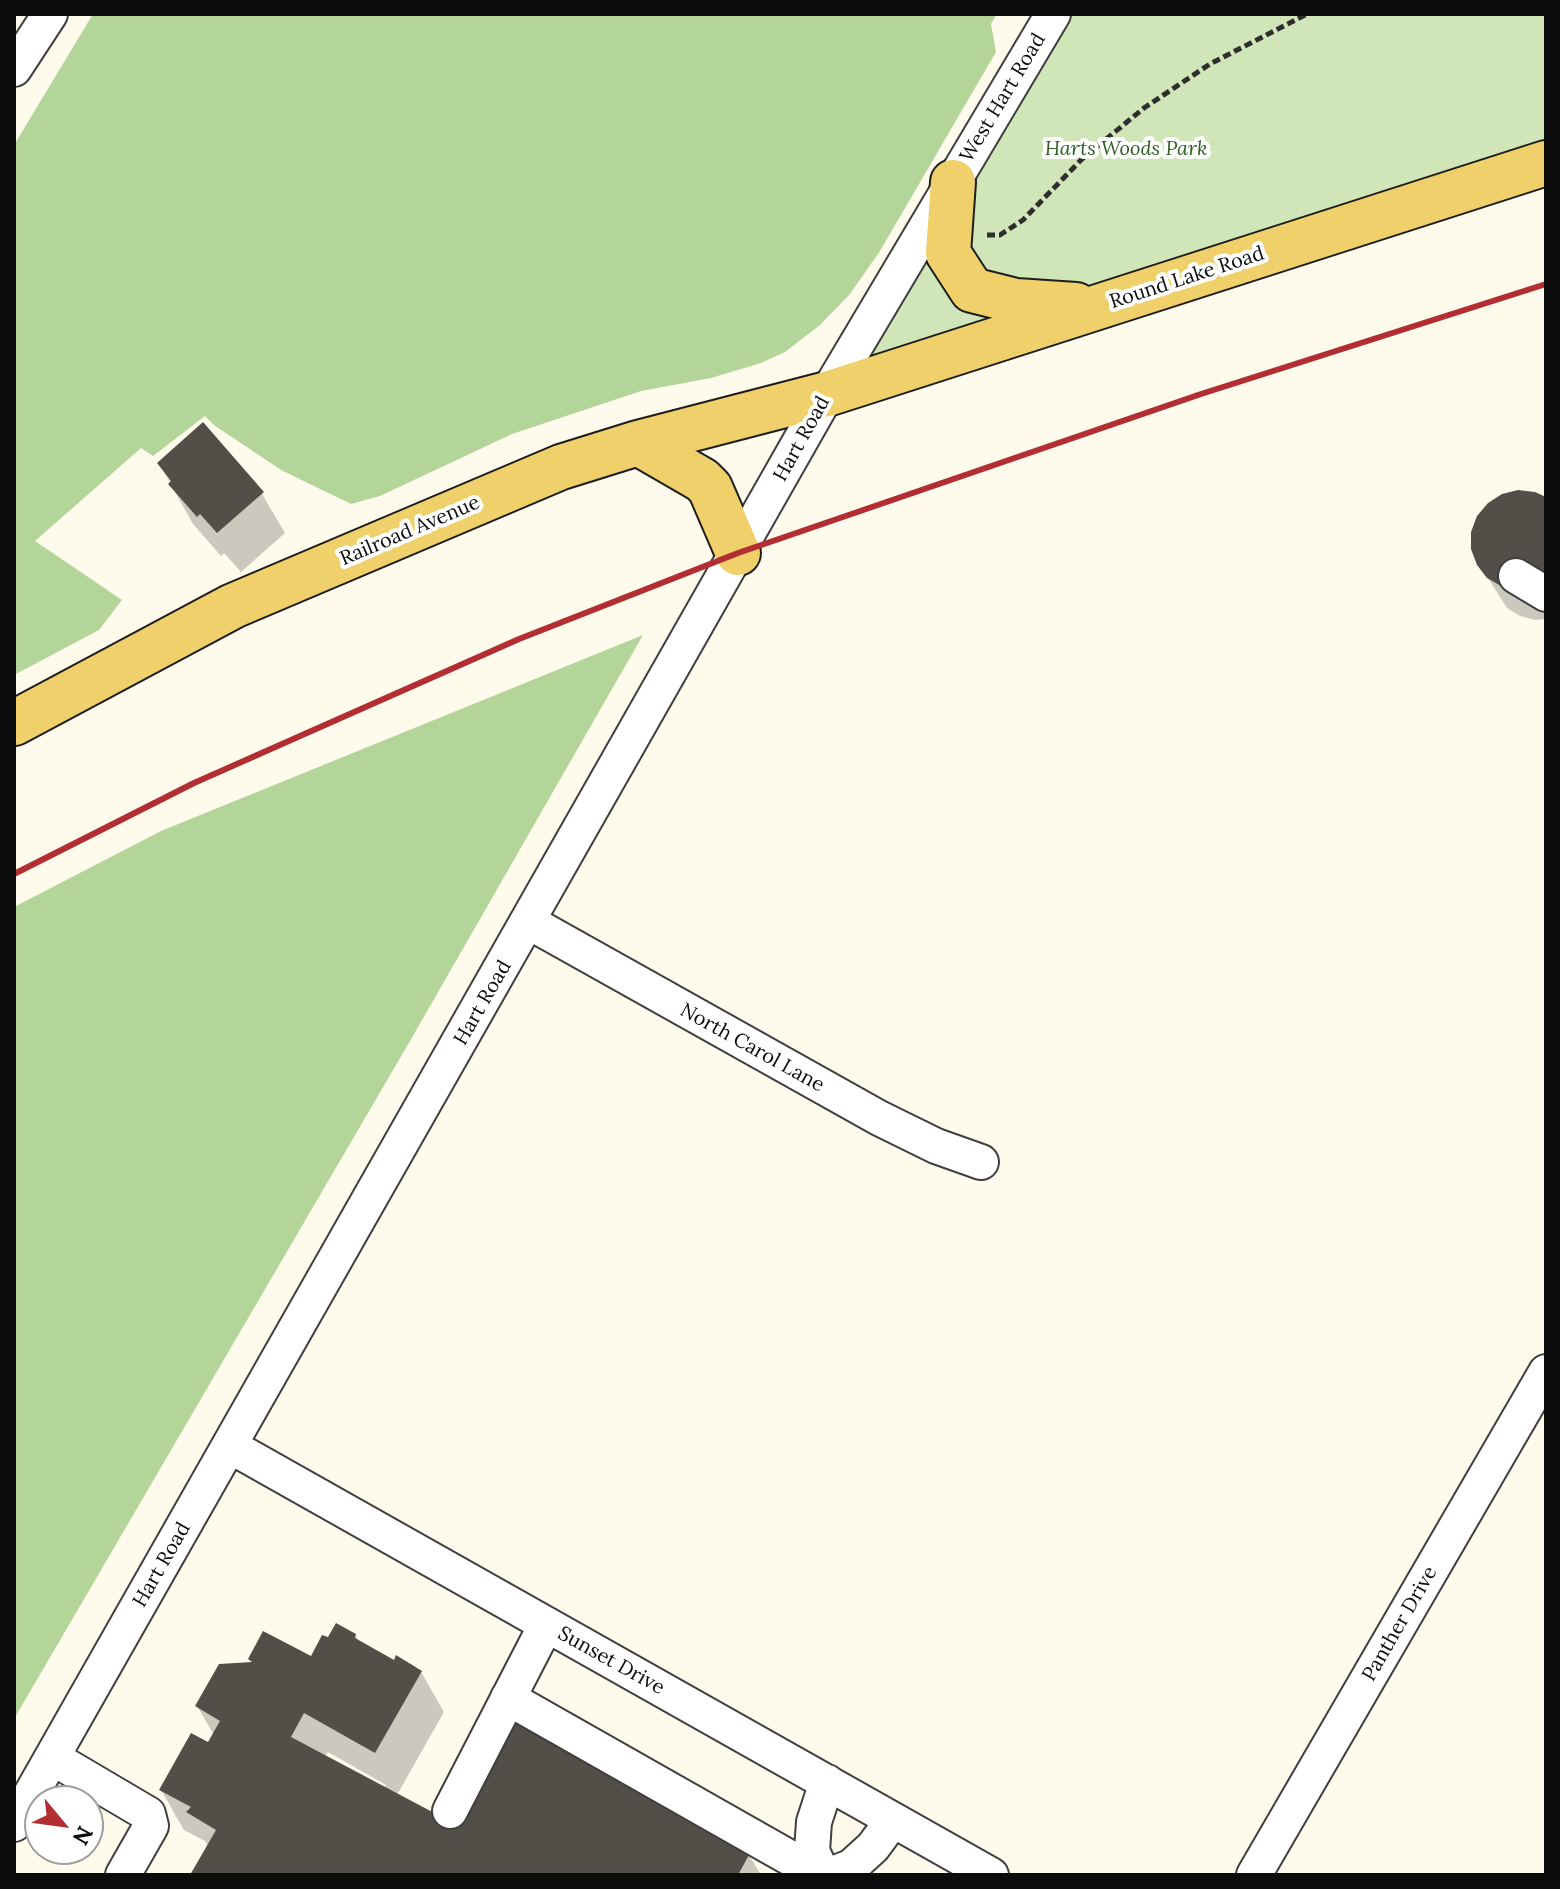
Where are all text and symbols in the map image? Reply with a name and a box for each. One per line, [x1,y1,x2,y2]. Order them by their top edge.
street label: West Hart Road [955,29,1051,167]
park label: Harts Woods Park [1045,137,1207,161]
street label: Round Lake Road [1107,242,1267,314]
street label: Hart Road [769,392,835,486]
street label: Railroad Avenue [336,491,484,571]
street label: Hart Road [449,956,517,1050]
street label: North Carol Lane [676,998,828,1098]
street label: Hart Road [128,1518,196,1612]
street label: Panther Drive [1357,1562,1443,1686]
street label: Sunset Drive [553,1622,669,1700]
north arrow [24,1785,104,1865]
text: N [67,1821,100,1850]

